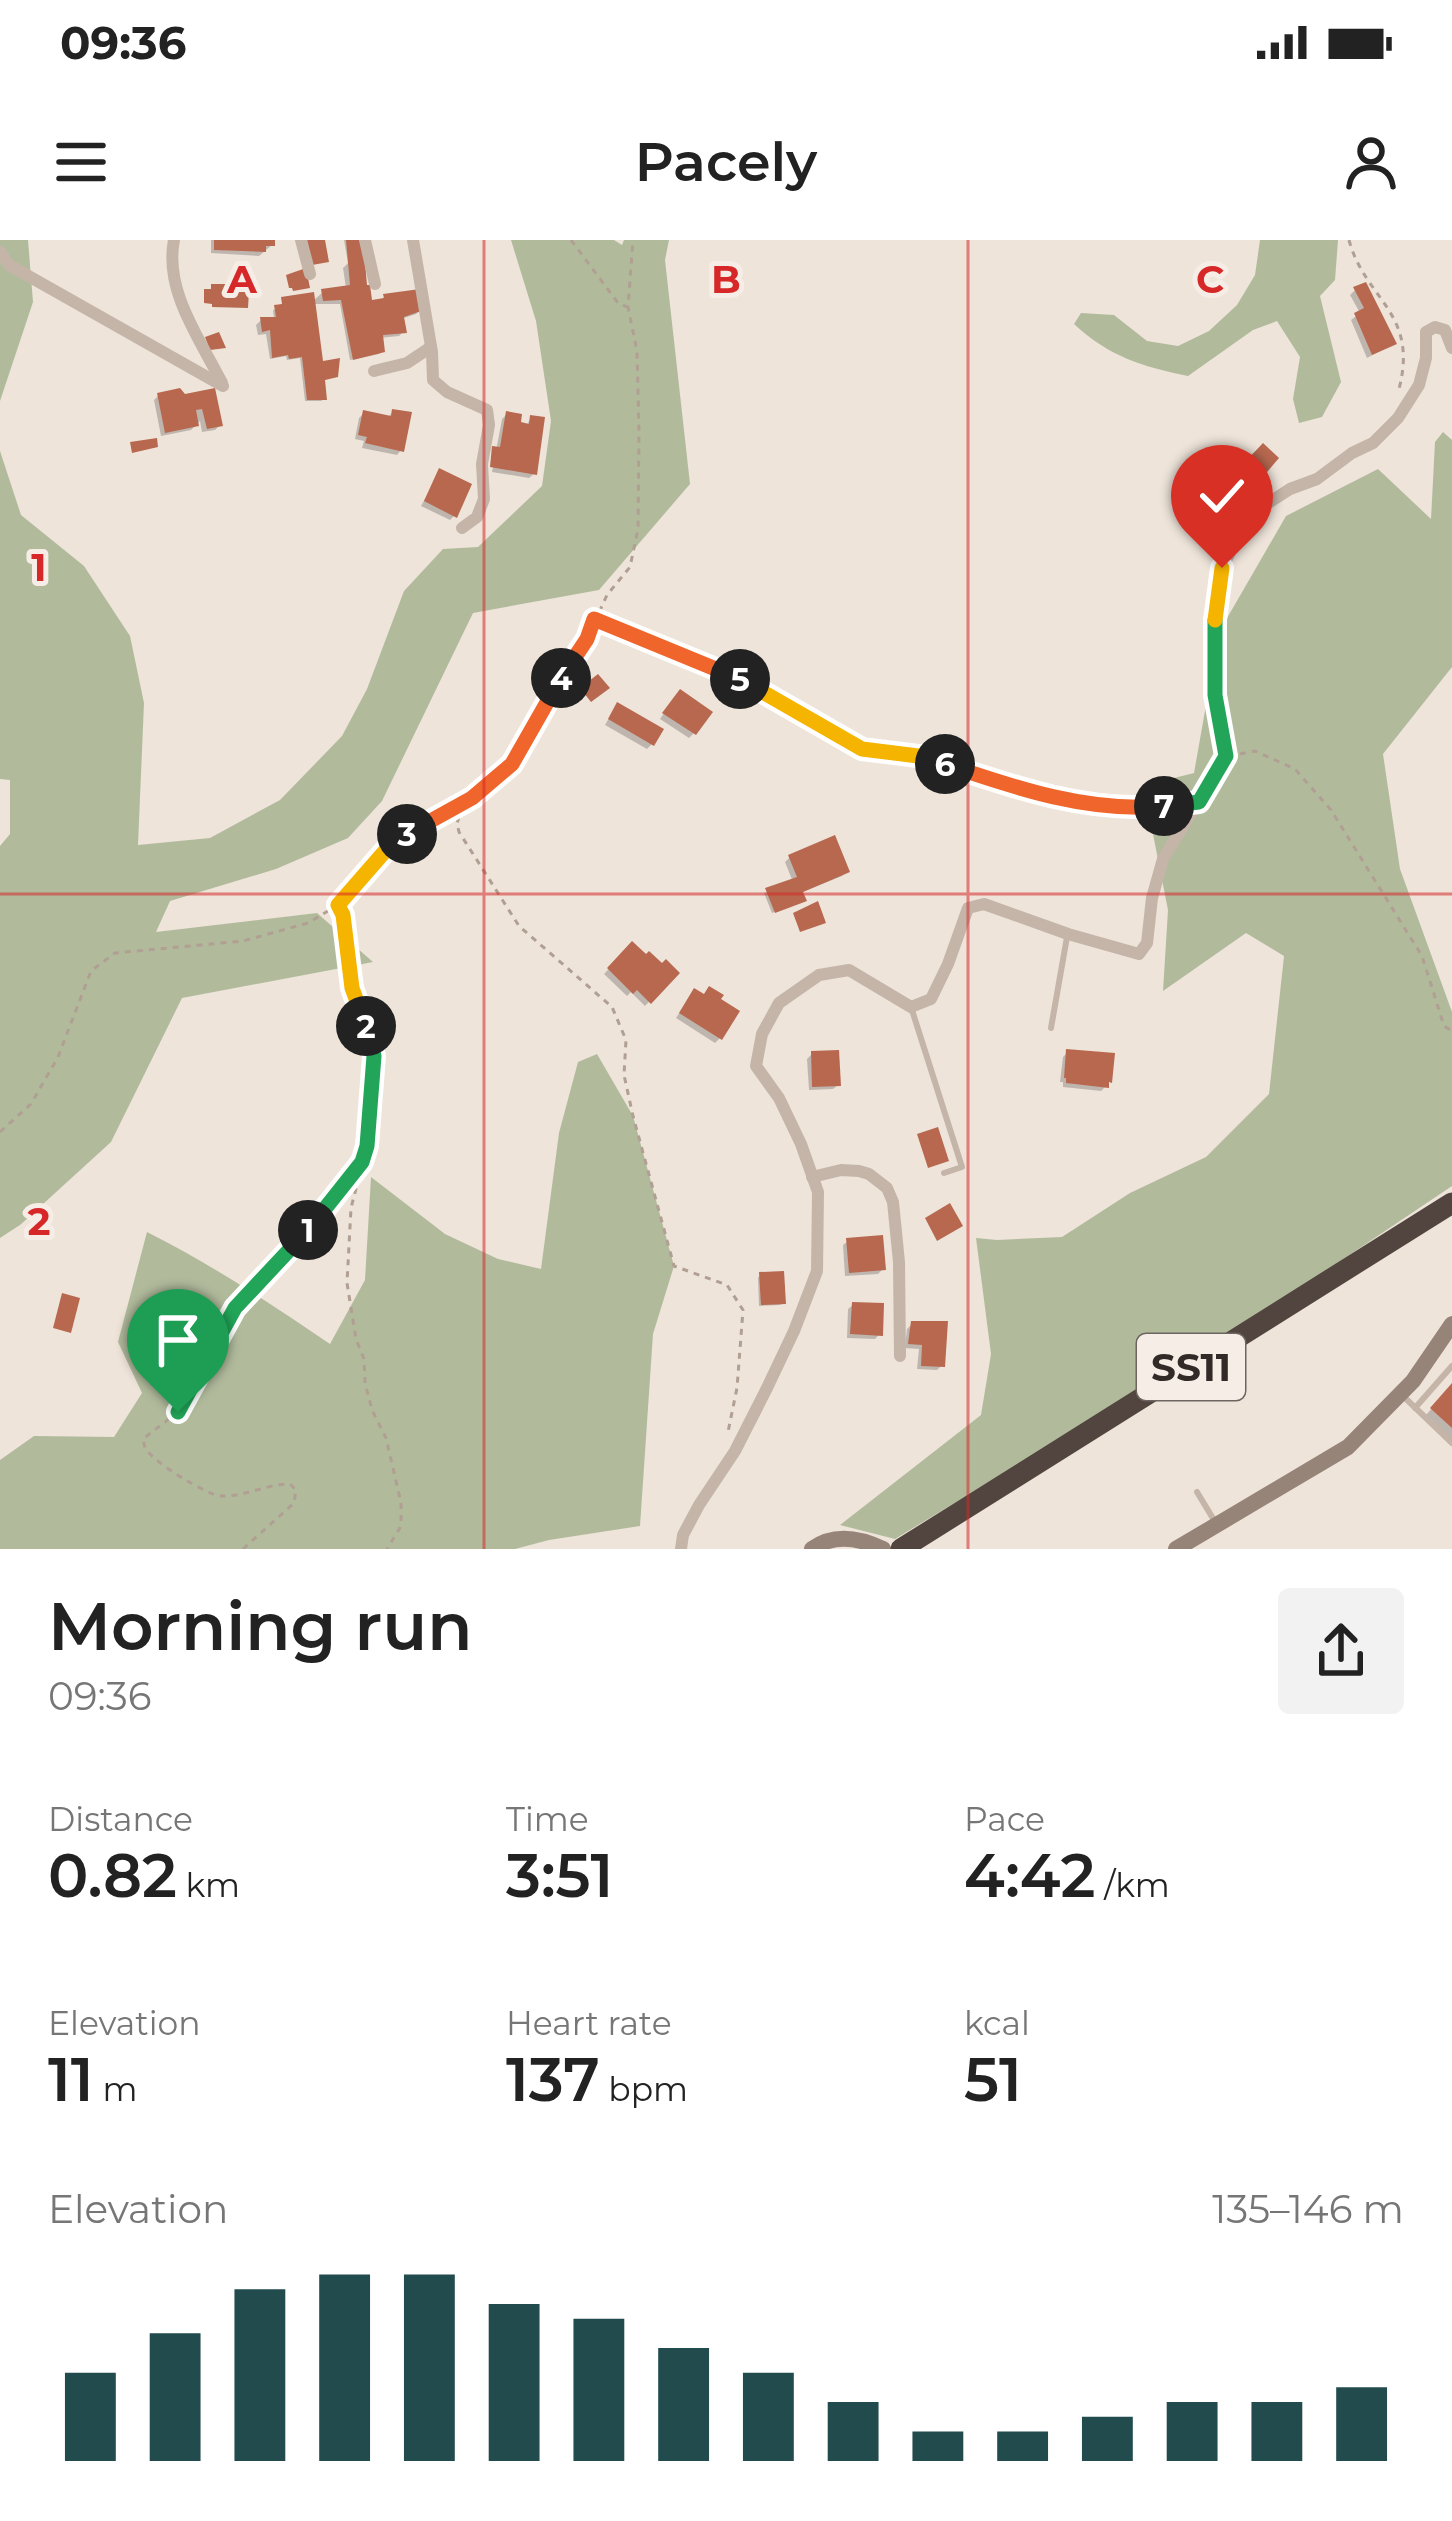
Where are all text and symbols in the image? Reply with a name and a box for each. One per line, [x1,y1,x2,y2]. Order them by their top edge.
text: 09:36 [60,15,186,70]
icon: menu [48,129,114,195]
text: Pacely [635,129,817,195]
icon: person [1338,129,1404,195]
text: A [226,255,258,303]
text: B [711,255,741,303]
text: C [1196,255,1224,303]
pin [1171,445,1273,568]
icon: check [1189,463,1255,529]
text: 1 [31,543,47,591]
pin: 4 [531,648,591,708]
pin: 5 [710,649,770,709]
text: 4 [550,658,572,698]
text: 5 [730,659,750,699]
pin: 6 [915,734,975,794]
text: 6 [934,744,956,784]
pin: 7 [1134,776,1194,836]
text: 7 [1154,786,1174,826]
pin: 3 [377,804,437,864]
text: 3 [397,814,417,854]
pin: 2 [336,996,396,1056]
text: 2 [356,1006,376,1046]
text: 2 [27,1197,51,1245]
pin: 1 [278,1200,338,1260]
text: 1 [302,1210,314,1250]
pin [127,1289,229,1412]
icon: arrive [145,1307,211,1373]
road number: SS11 [1137,1334,1245,1400]
text: Morning run [48,1586,472,1667]
button: share [1278,1588,1404,1714]
text: 09:36 [48,1672,152,1720]
text: Distance [48,1799,193,1839]
text: Time [506,1799,589,1839]
text: Pace [964,1799,1045,1839]
text: 0.82 [48,1839,177,1912]
text: 3:51 [506,1839,613,1912]
text: 4:42 [964,1839,1095,1912]
text: km [177,1865,240,1905]
text: /km [1095,1865,1170,1905]
text: Elevation [48,2003,201,2043]
text: Heart rate [506,2003,672,2043]
text: kcal [964,2003,1030,2043]
text: 11 [48,2043,94,2116]
text: 137 [506,2043,600,2116]
text: 51 [964,2043,1022,2116]
text: m [94,2069,137,2109]
text: bpm [600,2069,688,2109]
text: Elevation [48,2185,228,2233]
text: 135–146 m [1212,2185,1404,2233]

